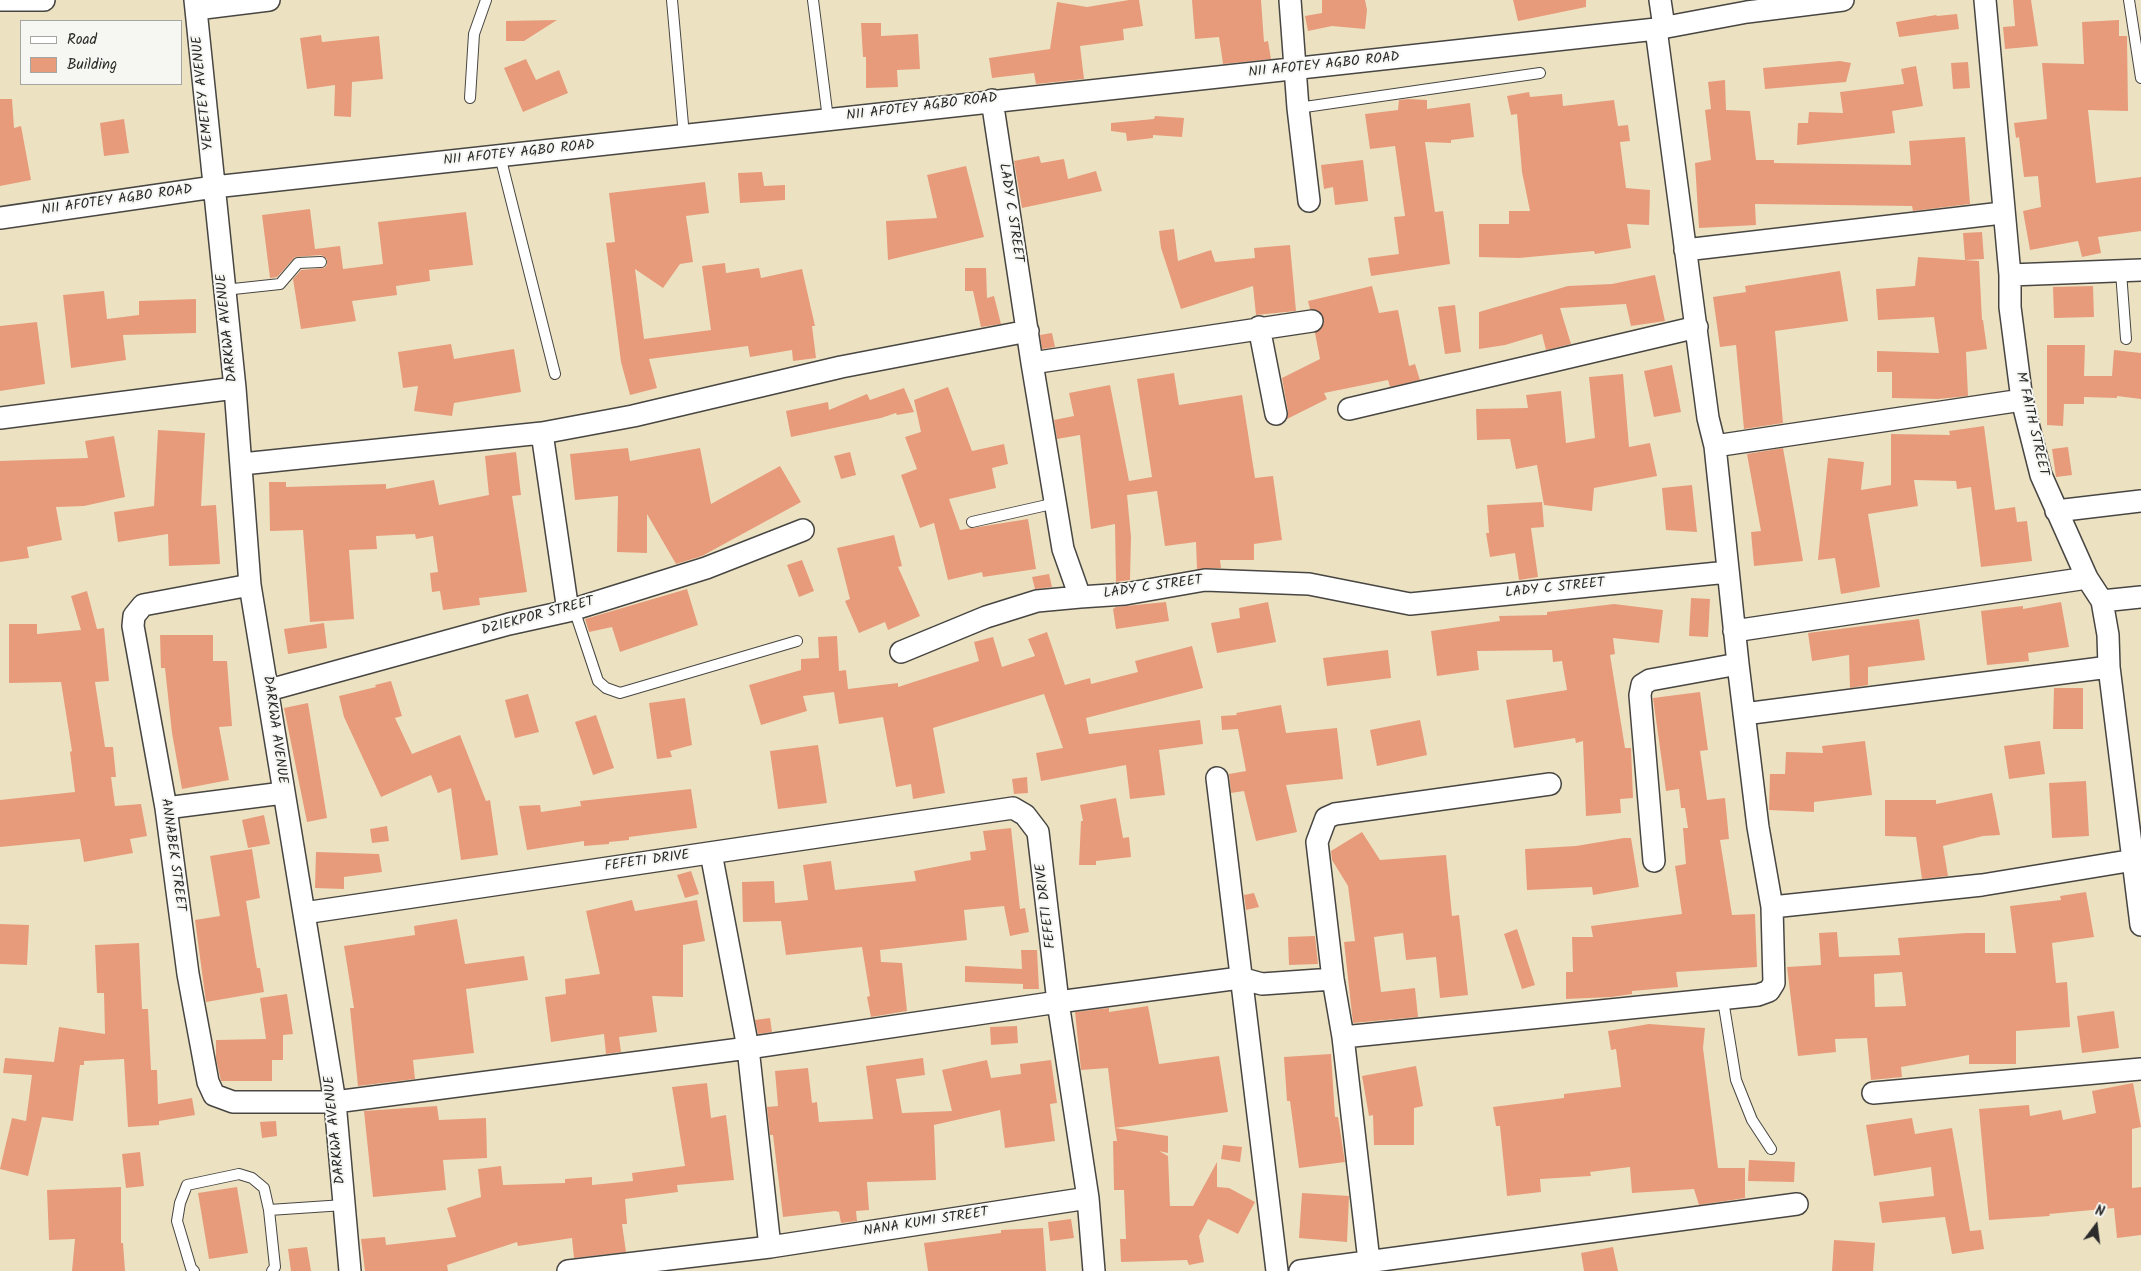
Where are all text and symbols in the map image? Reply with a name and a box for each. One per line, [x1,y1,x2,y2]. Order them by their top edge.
legend [20,20,182,85]
text: Road [67,28,97,52]
street label: YEMETEY AVENUE [190,35,218,151]
street label: NII AFOTEY AGBO ROAD [1248,50,1400,82]
text: Building [67,53,117,77]
street label: NII AFOTEY AGBO ROAD [846,90,998,126]
street label: NII AFOTEY AGBO ROAD [443,138,595,170]
street label: LADY C STREET [994,162,1026,264]
street label: NII AFOTEY AGBO ROAD [41,182,193,220]
street label: DARKWA AVENUE [214,273,242,383]
street label: M FAITH STREET [2011,370,2051,478]
street label: LADY C STREET [1102,573,1204,603]
street label: LADY C STREET [1504,575,1606,603]
street label: DZIEKPOR STREET [480,594,596,640]
street label: DARKWA AVENUE [258,675,290,785]
street label: ANNABEK STREET [156,797,188,913]
street label: FEFETI DRIVE [603,848,691,876]
street label: FEFETI DRIVE [1033,862,1061,950]
street label: DARKWA AVENUE [322,1075,350,1185]
text: N [2093,1200,2107,1223]
north arrow [2071,1201,2121,1251]
street label: NANA KUMI STREET [862,1205,990,1241]

